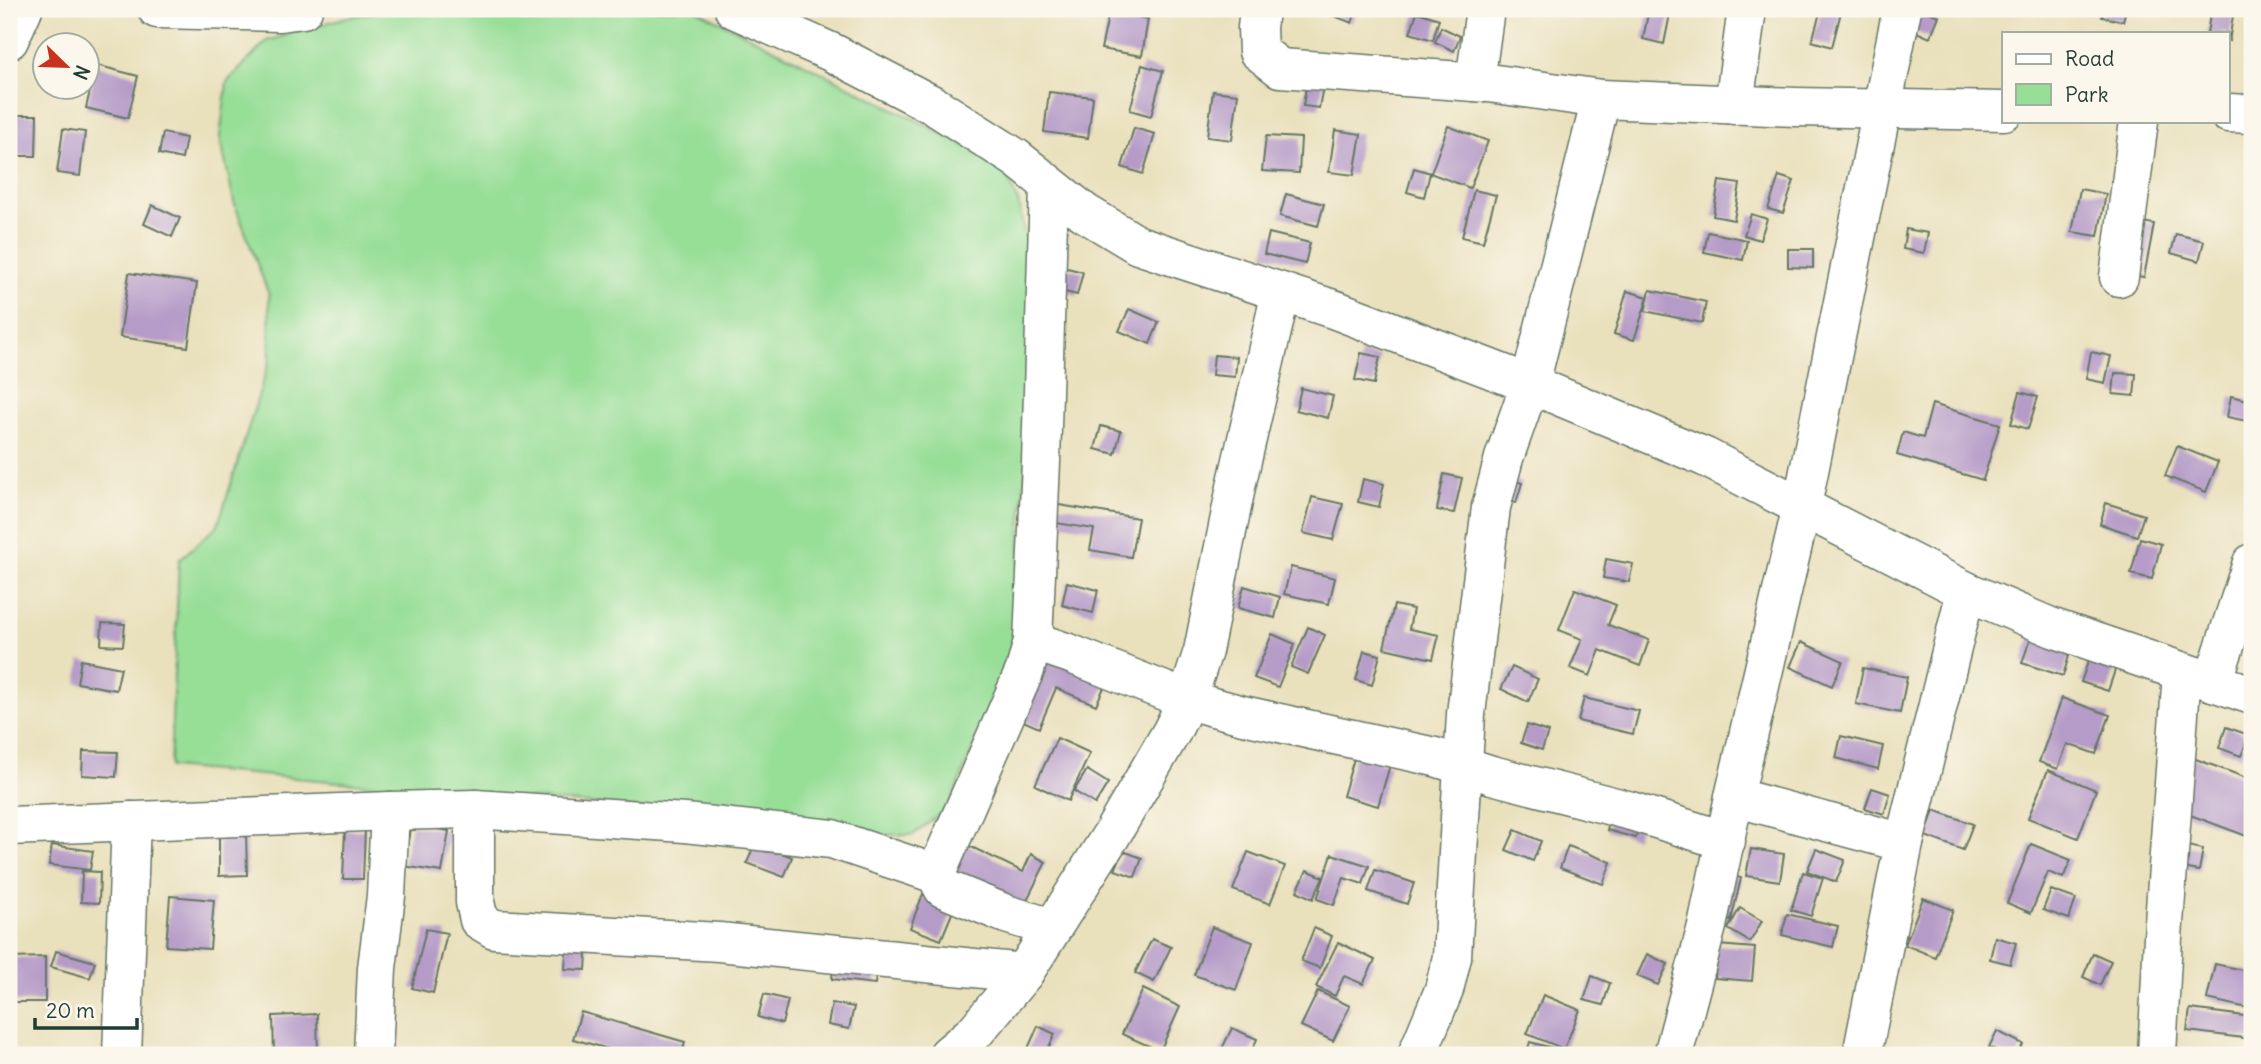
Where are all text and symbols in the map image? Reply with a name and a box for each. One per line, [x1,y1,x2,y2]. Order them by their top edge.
north arrow [32,32,102,102]
legend [2002,32,2230,122]
text: Road [2065,45,2114,72]
text: N [68,62,95,83]
text: Park [2065,81,2108,108]
scale bar [35,987,136,1031]
text: 20 m [46,997,95,1024]

